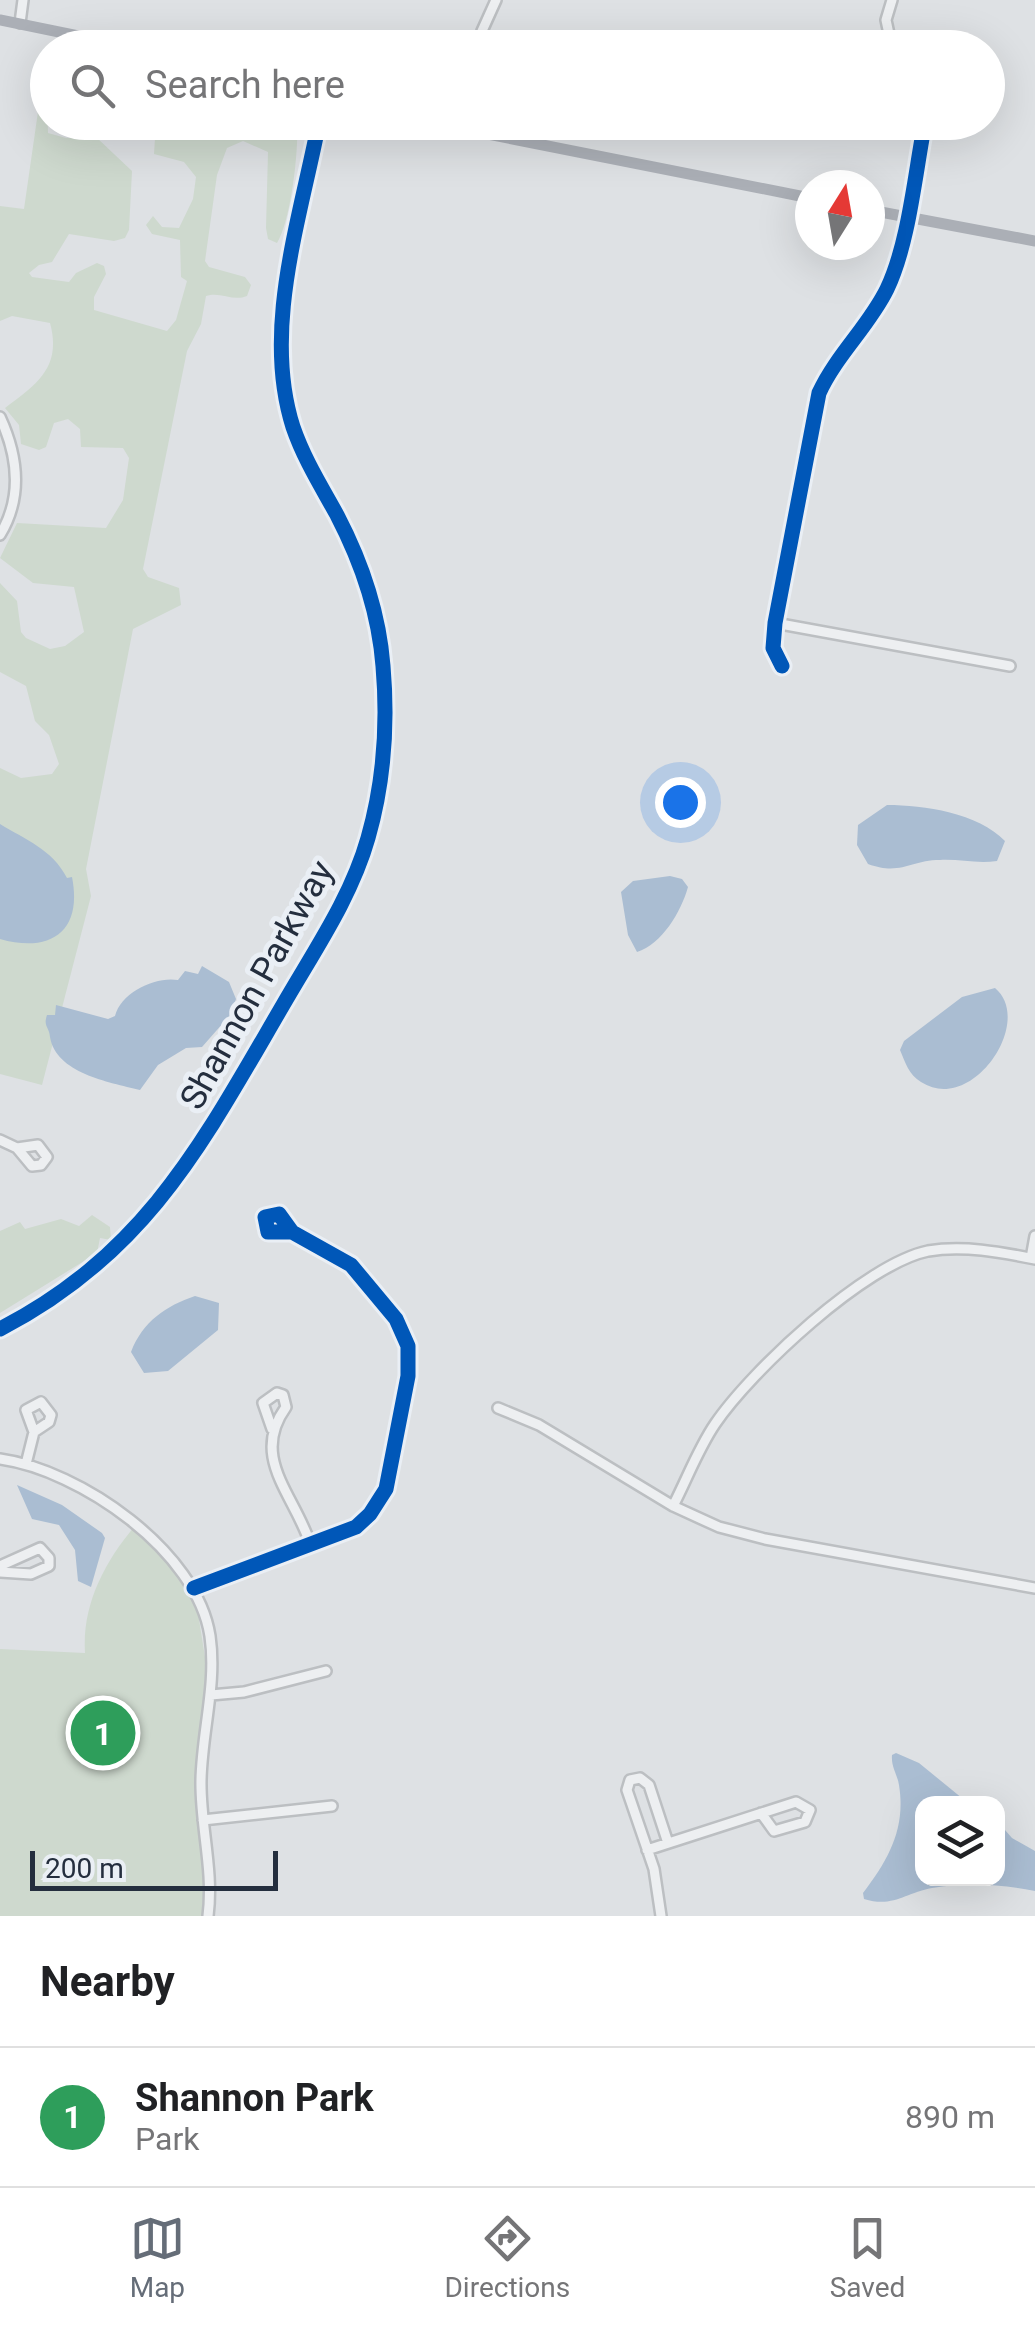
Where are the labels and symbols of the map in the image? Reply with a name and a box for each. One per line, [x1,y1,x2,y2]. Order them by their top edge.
north arrow [795,170,885,260]
your location [655,777,706,828]
street label: Shannon Parkway [172,853,343,1116]
pin: 1 [70,1696,136,1770]
scale bar [30,1846,278,1890]

